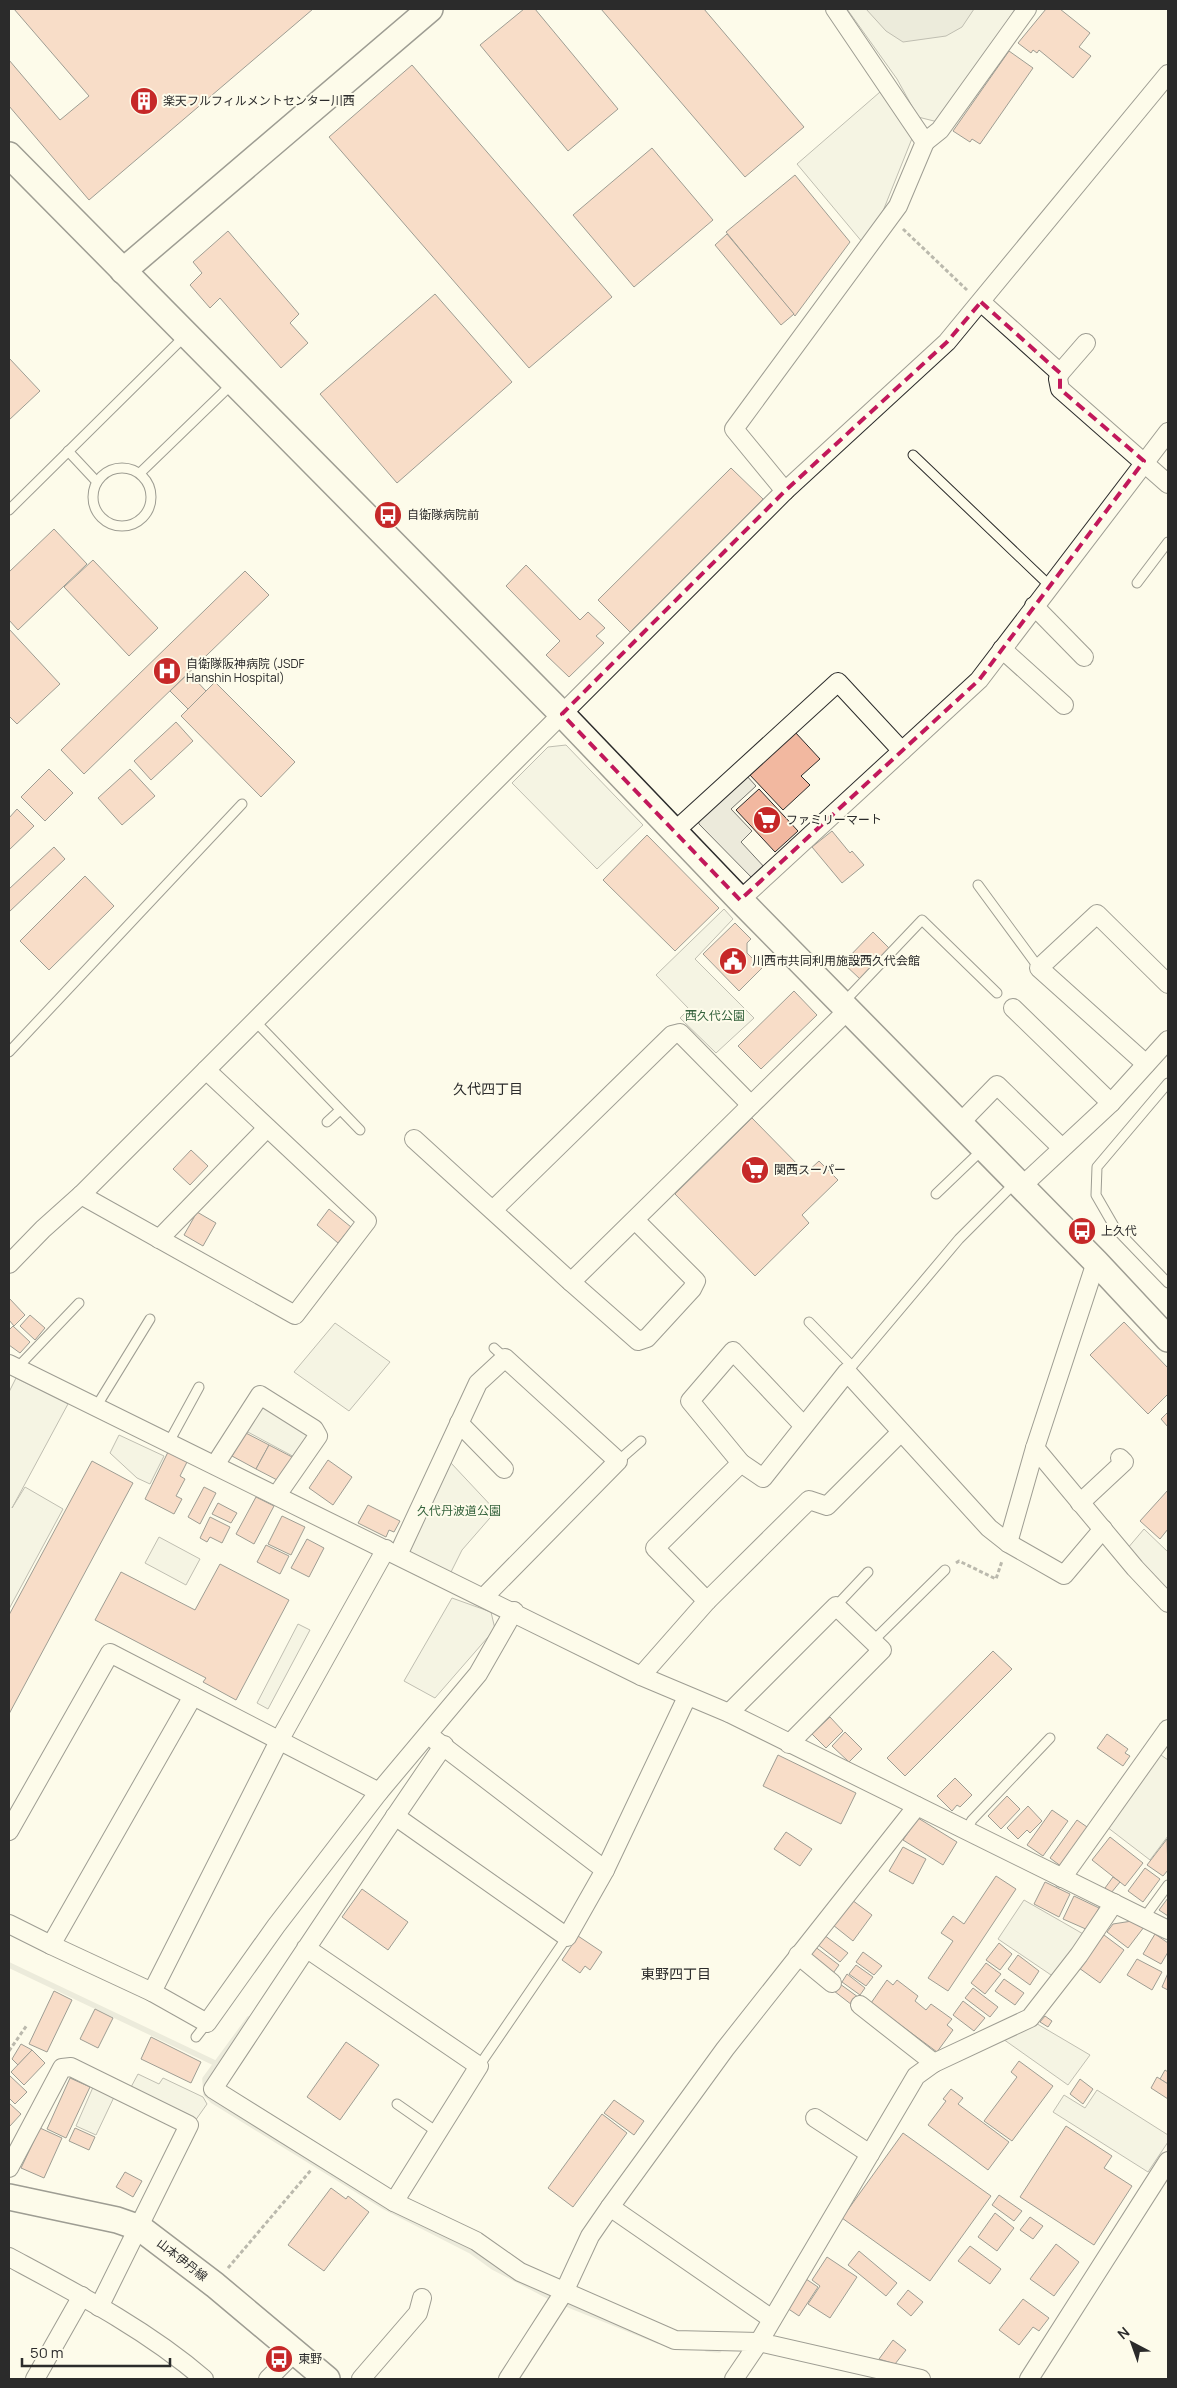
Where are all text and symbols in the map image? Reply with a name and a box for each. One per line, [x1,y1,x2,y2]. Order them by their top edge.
building icon: 楽天フルフィルメントセンター川西 [129,86,159,116]
place label: 楽天フルフィルメントセンター川西 [163,92,355,109]
bus stop icon: 自衛隊病院前 [373,500,403,530]
place label: 自衛隊病院前 [407,506,479,523]
place label: 自衛隊阪神病院 (JSDF Hanshin Hospital) [186,655,305,686]
hospital icon: 自衛隊阪神病院 (JSDF Hanshin Hospital) [152,656,182,686]
supermarket icon: ファミリーマート [752,805,782,835]
place label: ファミリーマート [786,811,882,828]
public building icon: 川西市共同利用施設西久代会館 [718,946,748,976]
place label: 川西市共同利用施設西久代会館 [752,952,920,969]
park label: 西久代公園 [685,1007,745,1024]
district label: 久代四丁目 [453,1079,523,1098]
supermarket icon: 関西スーパー [740,1155,770,1185]
place label: 関西スーパー [774,1161,846,1178]
bus stop icon: 上久代 [1067,1216,1097,1246]
place label: 上久代 [1101,1222,1137,1239]
park label: 久代丹波道公園 [417,1502,501,1519]
district label: 東野四丁目 [641,1964,711,1983]
street label: 山本伊丹線 [153,2234,211,2285]
north arrow [1107,2318,1157,2368]
text: N [1113,2322,1133,2343]
scale bar [22,2336,170,2368]
text: 50 m [30,2342,64,2363]
bus stop icon: 東野 [264,2344,294,2374]
place label: 東野 [298,2350,322,2367]

